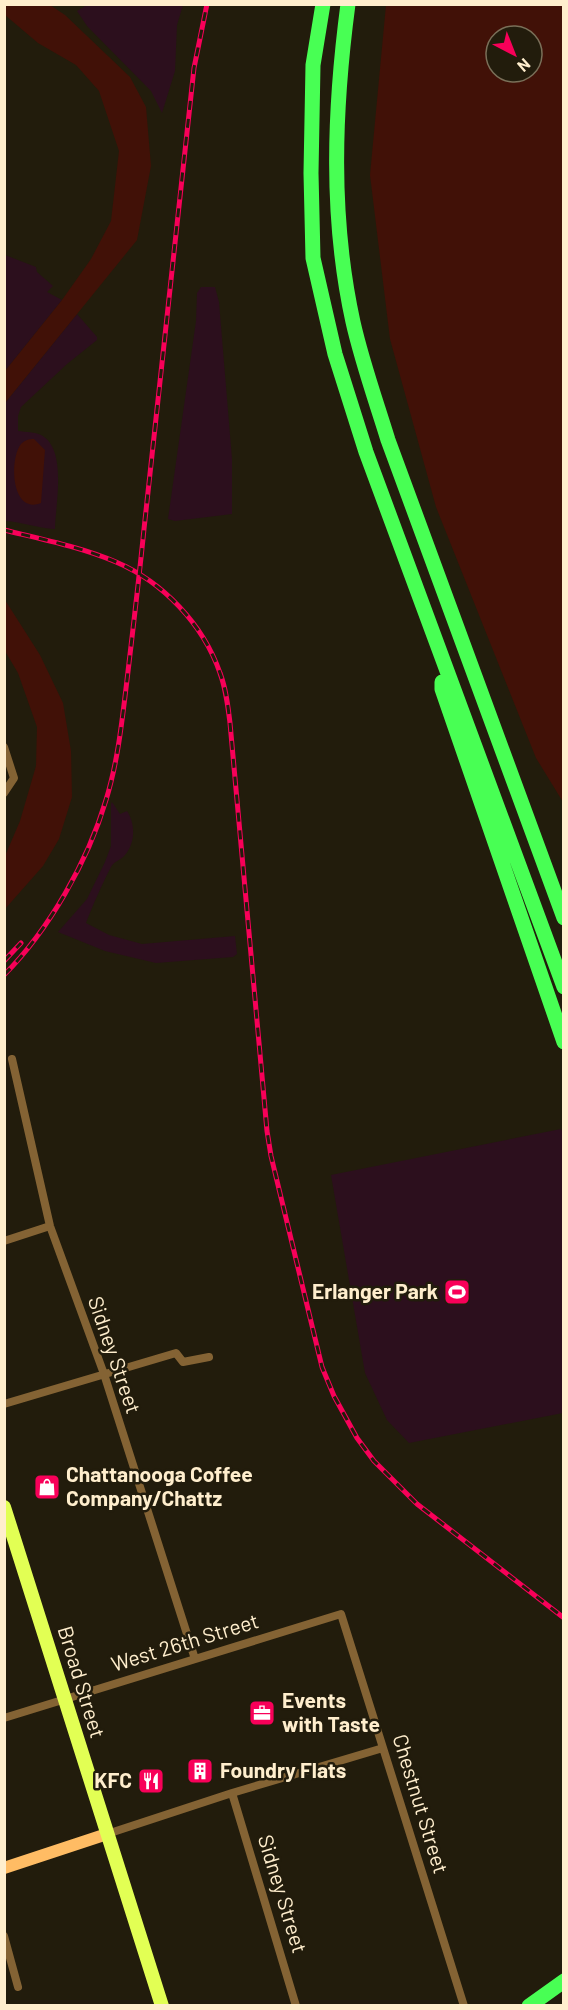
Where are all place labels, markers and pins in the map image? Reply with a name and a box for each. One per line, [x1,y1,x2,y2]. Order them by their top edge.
sports icon: Erlanger Park [442,1277,472,1307]
place label: Erlanger Park [312,1278,438,1303]
place label: Chattanooga Coffee Company/Chattz [66,1461,253,1510]
shop icon: Chattanooga Coffee Company/Chattz [32,1472,62,1502]
place label: Events with Taste [282,1687,380,1736]
office icon: Events with Taste [247,1698,277,1728]
building icon: Foundry Flats [185,1756,215,1786]
place label: Foundry Flats [220,1757,346,1782]
restaurant icon: KFC [136,1766,166,1796]
place label: KFC [94,1767,132,1792]

